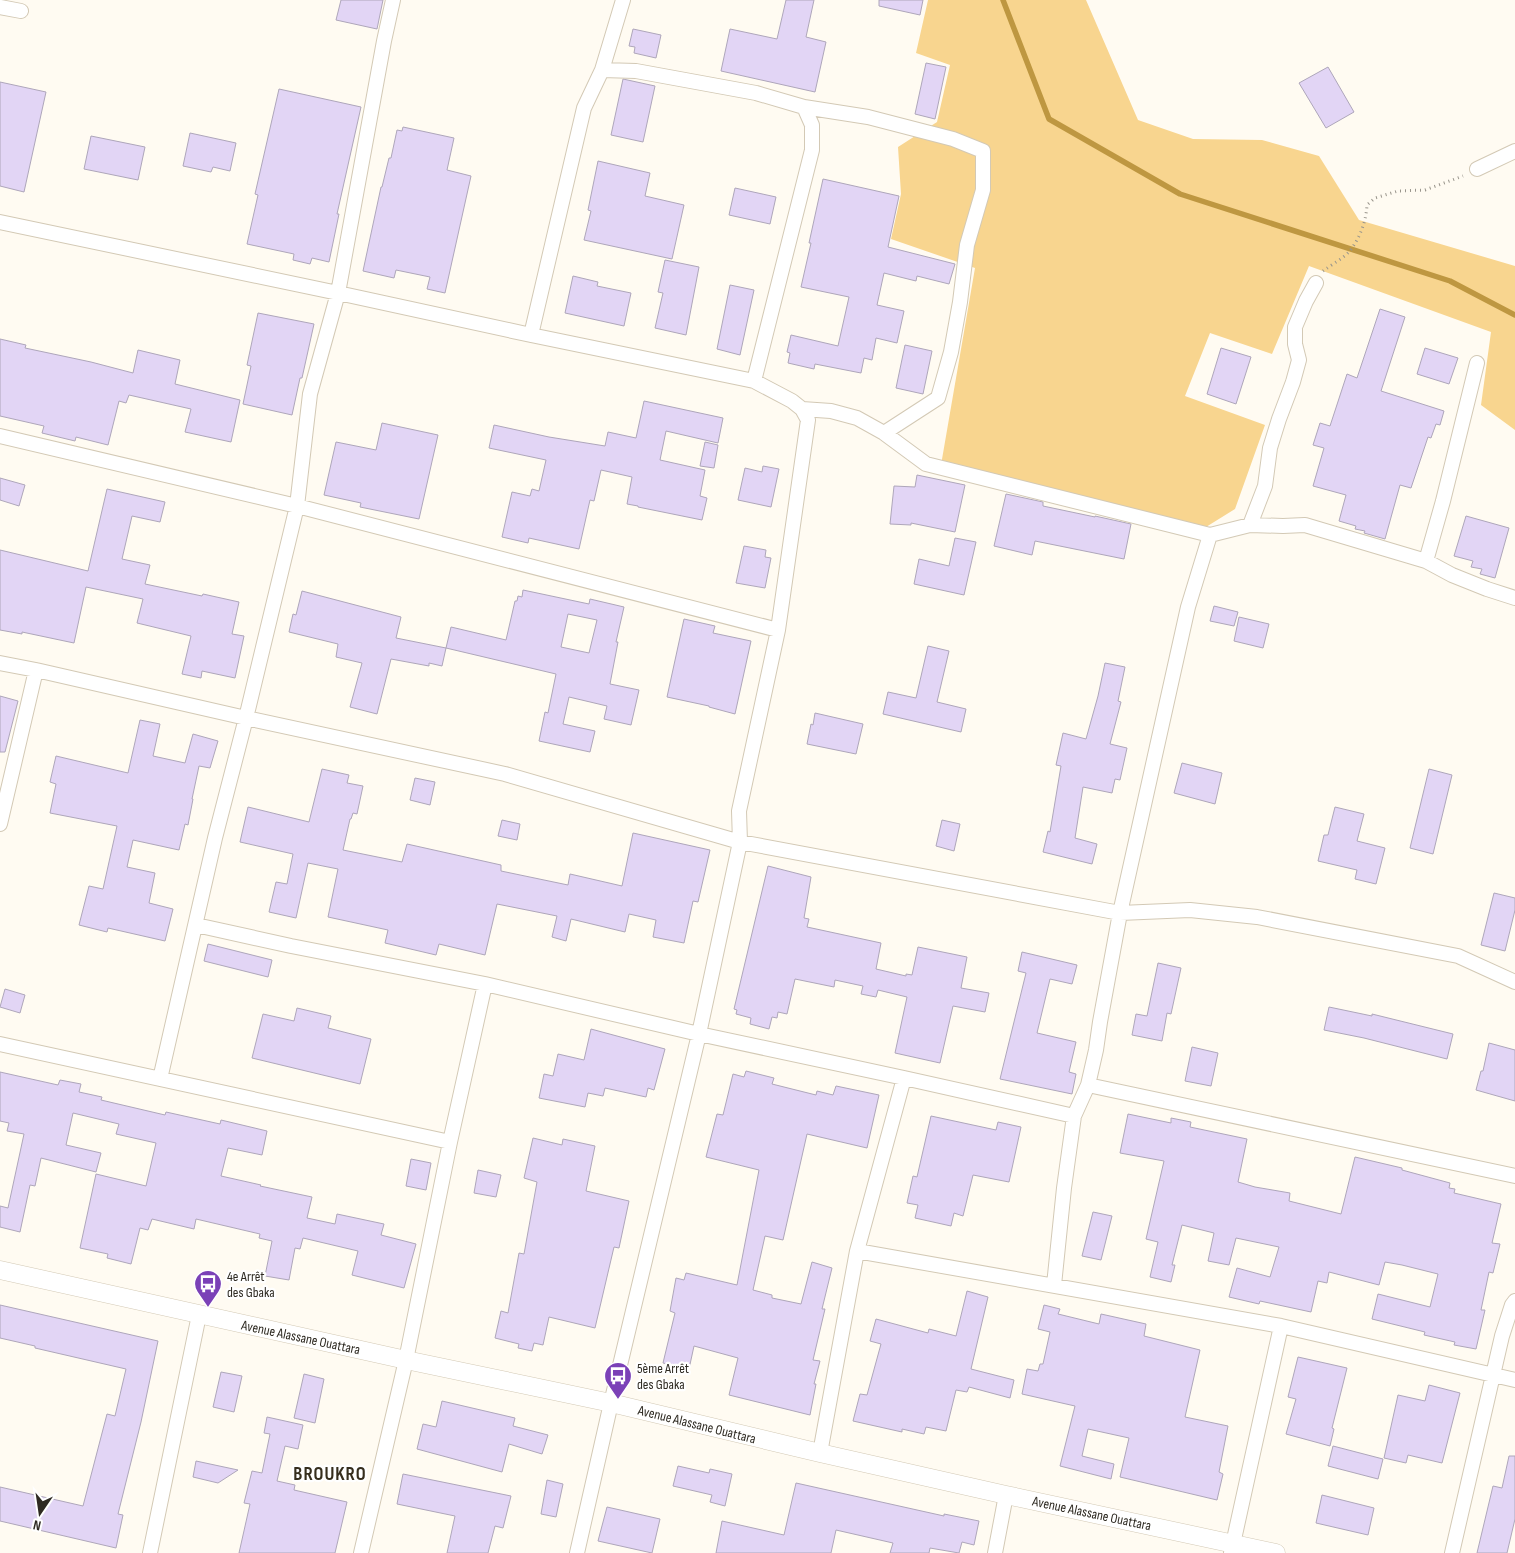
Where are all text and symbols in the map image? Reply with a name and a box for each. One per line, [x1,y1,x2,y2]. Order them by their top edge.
place label: 4e Arrêt des Gbaka [227,1268,275,1301]
bus stop icon: 4e Arrêt des Gbaka [193,1269,223,1308]
street label: Avenue Alassane Ouattara [239,1316,362,1358]
place label: 5ème Arrêt des Gbaka [637,1360,689,1393]
bus stop icon: 5ème Arrêt des Gbaka [603,1361,633,1400]
street label: Avenue Alassane Ouattara [635,1401,758,1447]
district label: BROUKRO [293,1463,367,1486]
north arrow [15,1488,65,1538]
street label: Avenue Alassane Ouattara [1030,1492,1153,1534]
text: N [32,1516,43,1534]

